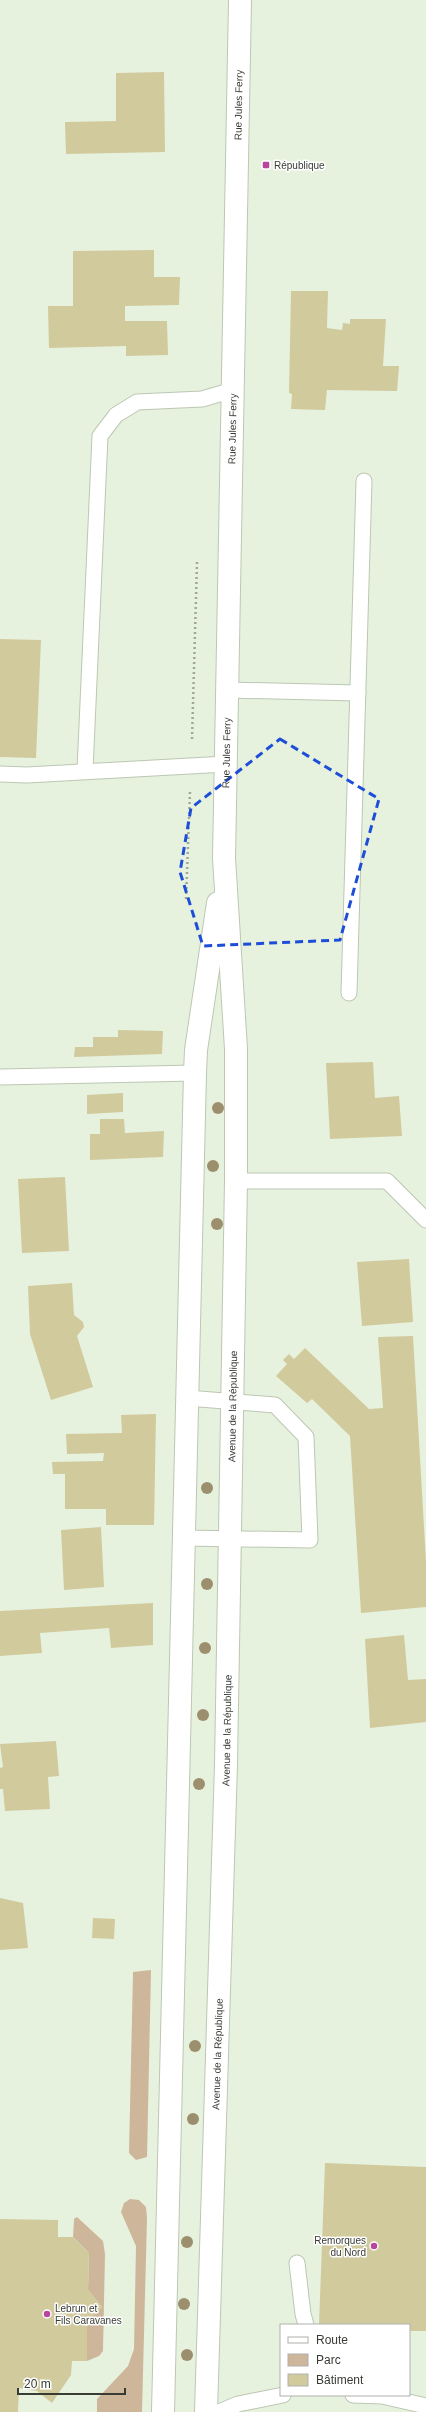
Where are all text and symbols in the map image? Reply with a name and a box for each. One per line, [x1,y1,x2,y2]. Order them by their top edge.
street label: Rue Jules Ferry [232,69,245,140]
marker: République [261,160,271,170]
place label: République [274,160,325,171]
street label: Rue Jules Ferry [226,393,239,464]
street label: Rue Jules Ferry [220,717,233,788]
street label: Avenue de la République [226,1350,239,1462]
street label: Avenue de la République [220,1674,234,1786]
street label: Avenue de la République [210,1998,225,2110]
place label: Remorques du Nord [314,2235,366,2258]
marker: Remorques du Nord [369,2241,379,2251]
place label: Lebrun et Fils Caravanes [55,2303,122,2326]
marker: Lebrun et Fils Caravanes [42,2309,52,2319]
legend [280,2324,410,2396]
text: Route [316,2333,348,2347]
text: Parc [316,2353,341,2367]
scale bar [18,2370,125,2396]
text: Bâtiment [316,2373,364,2387]
text: 20 m [24,2377,51,2391]

